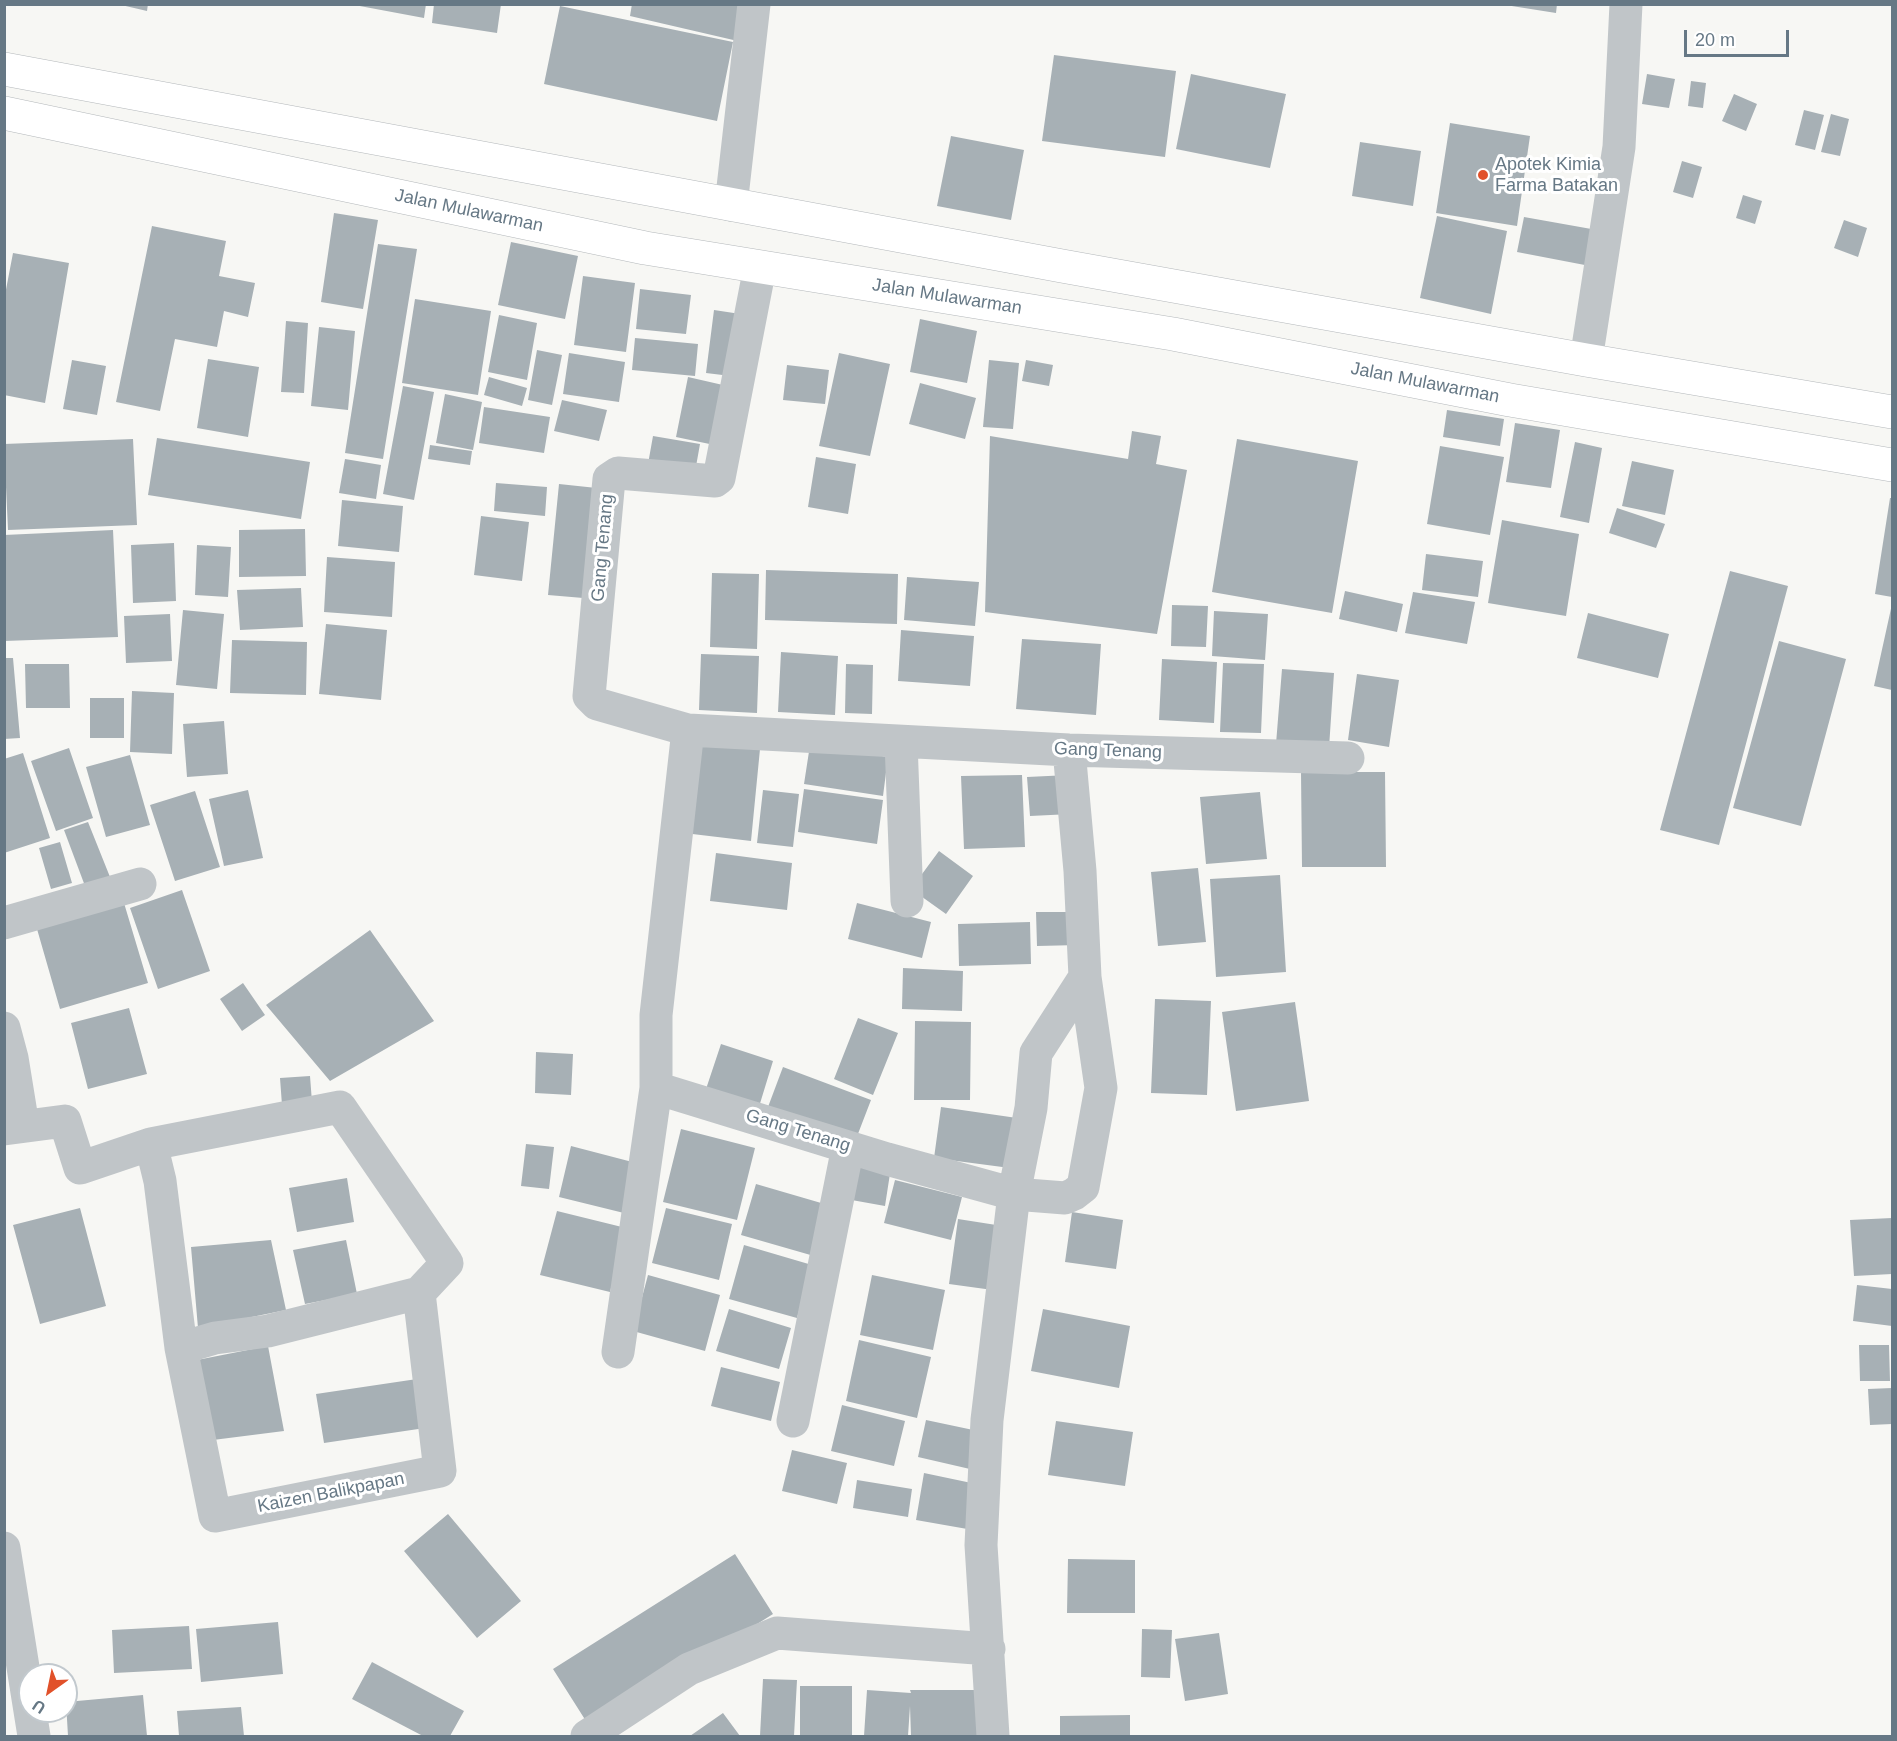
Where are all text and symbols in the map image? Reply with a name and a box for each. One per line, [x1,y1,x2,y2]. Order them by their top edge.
scale bar [1687,18,1792,56]
text: 20 m [1695,30,1735,50]
place label: Apotek Kimia Farma Batakan [1495,154,1618,196]
marker: Apotek Kimia Farma Batakan [1476,168,1490,182]
street label: Jalan Mulawarman [393,185,545,237]
street label: Jalan Mulawarman [871,275,1023,319]
street label: Jalan Mulawarman [1349,358,1501,408]
street label: Gang Tenang [588,493,618,603]
street label: Gang Tenang [1054,738,1162,764]
street label: Gang Tenang [743,1105,853,1157]
street label: Kaizen Balikpapan [256,1468,406,1518]
north arrow [18,1663,78,1723]
text: U [30,1697,48,1717]

